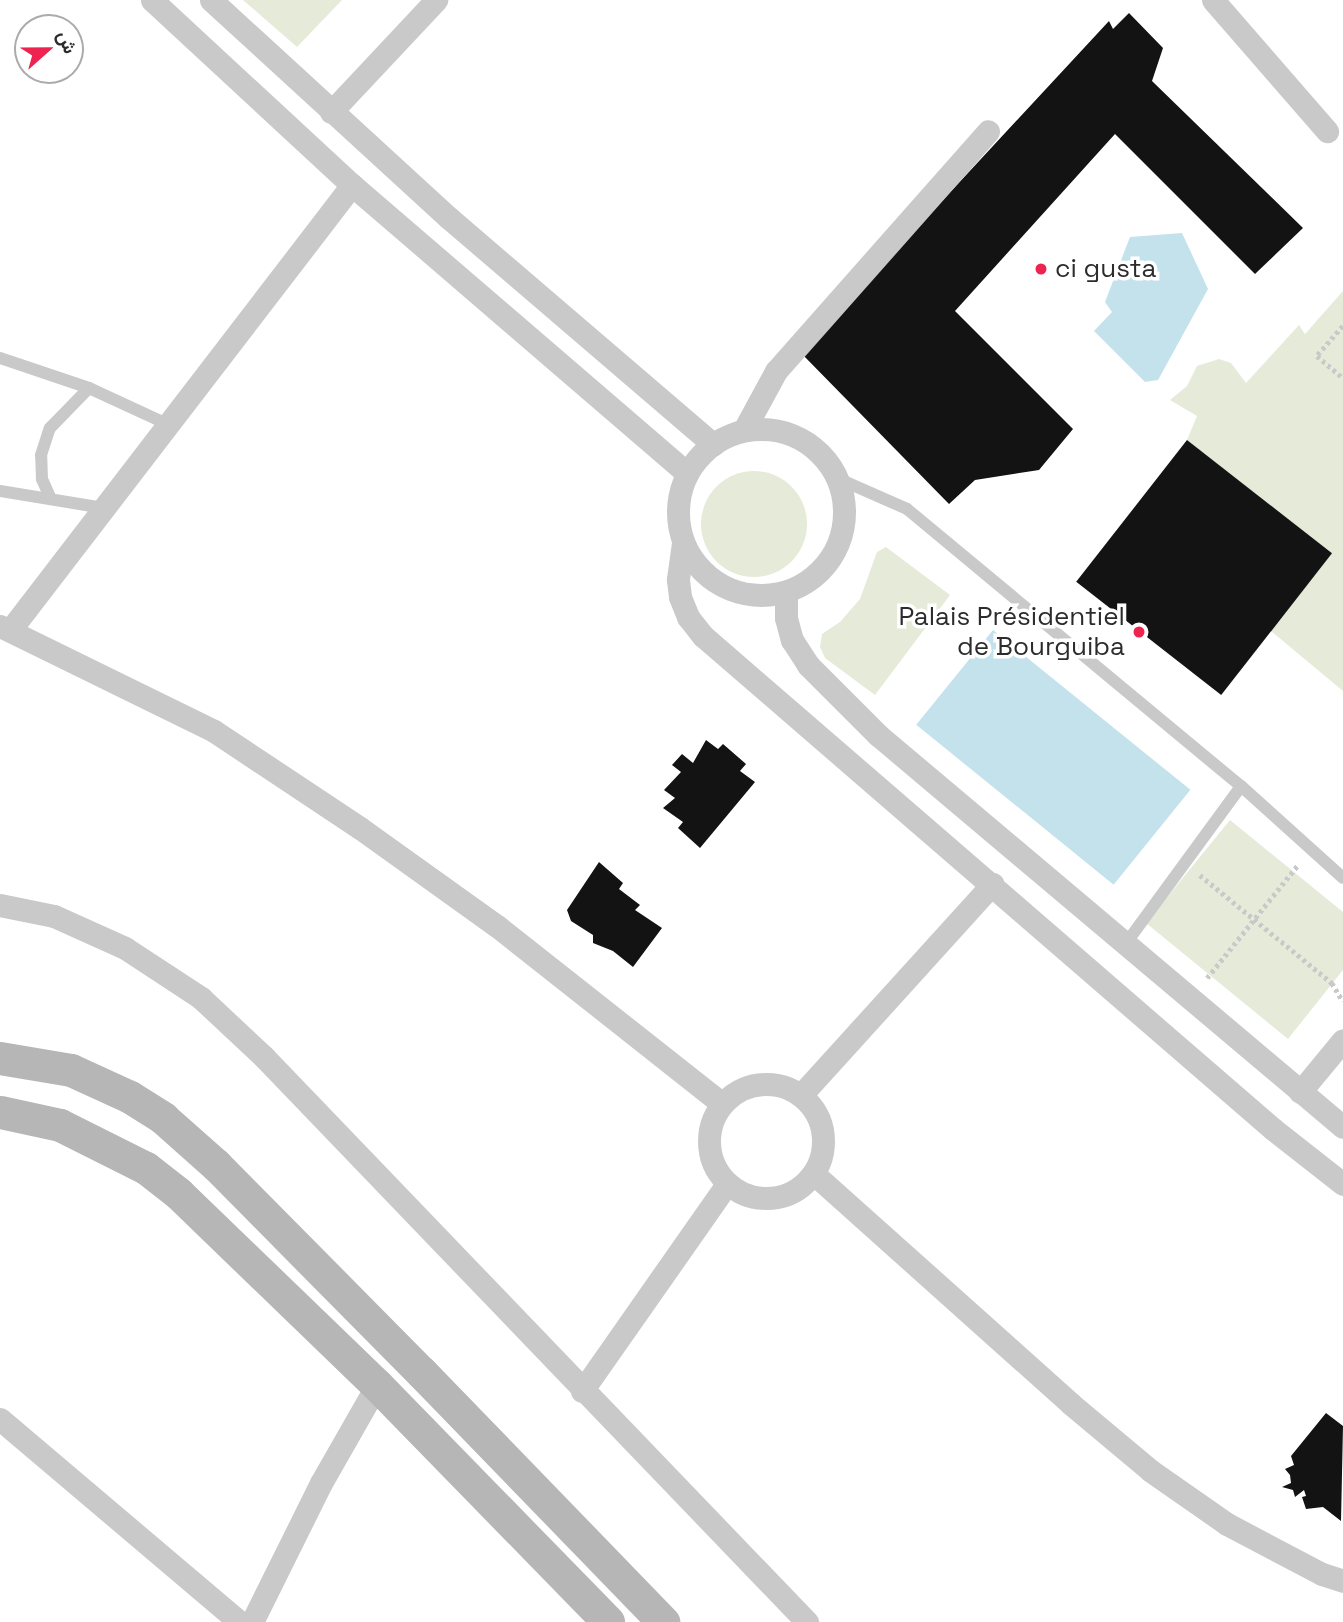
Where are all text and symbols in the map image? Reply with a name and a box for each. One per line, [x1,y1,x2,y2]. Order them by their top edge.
north arrow [14,14,84,84]
text: ش [51,27,83,57]
place label: ci gusta [1055,253,1156,285]
marker: ci gusta [1033,261,1049,277]
place label: Palais Présidentiel de Bourguiba [898,601,1125,662]
marker: Palais Présidentiel de Bourguiba [1131,624,1147,640]

